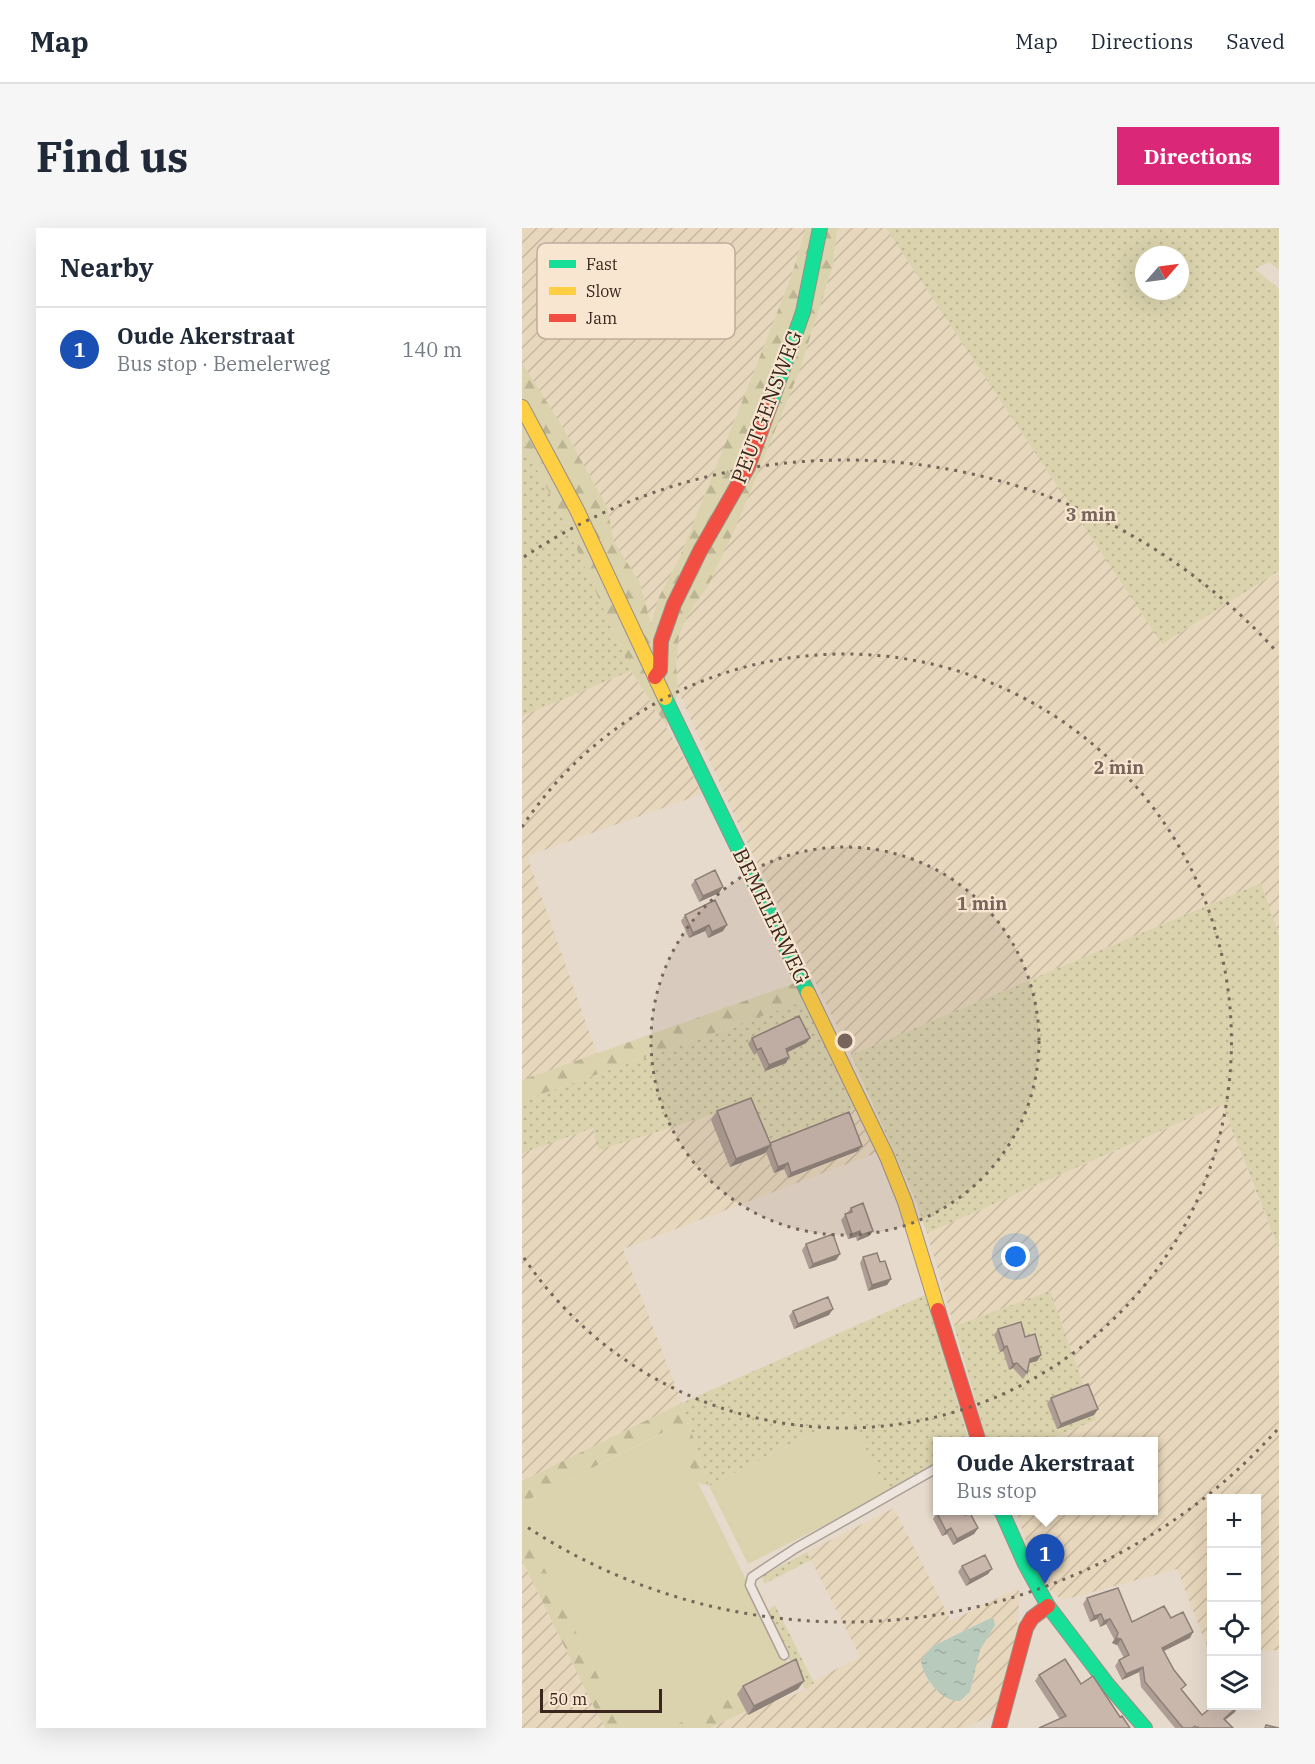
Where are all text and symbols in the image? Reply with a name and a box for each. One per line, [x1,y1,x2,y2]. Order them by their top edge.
text: Map [30,23,89,60]
text: Map [1015,27,1058,55]
text: Directions [1091,27,1193,55]
text: Saved [1226,27,1285,55]
button: Directions [1117,127,1279,185]
text: Find us [36,129,188,184]
legend [537,243,735,339]
north arrow [1135,246,1189,300]
text: Nearby [60,250,154,284]
text: Fast [586,254,618,274]
text: Slow [586,281,622,301]
text: Jam [586,308,617,328]
text: Oude Akerstraat [117,321,295,350]
street label: PEUTGENSWEG [724,326,808,487]
text: 1 [74,336,86,363]
text: 140 m [402,336,462,363]
text: Bus stop · Bemelerweg [117,350,330,377]
text: 3 min [1066,503,1116,526]
text: 2 min [1094,756,1144,779]
street label: BEMELERWEG [727,843,817,988]
text: 1 min [957,892,1007,915]
centre of rings [835,1031,855,1051]
your location [1001,1242,1030,1271]
popup [933,1437,1158,1515]
text: Oude Akerstraat [957,1448,1134,1477]
text: Bus stop [957,1477,1037,1504]
map controls [1207,1494,1261,1710]
button: + [1207,1494,1261,1548]
pin: 1 [1026,1534,1064,1584]
button: − [1207,1548,1261,1602]
button: locate [1207,1602,1261,1656]
button: layers [1207,1656,1261,1710]
scale bar [540,1686,662,1714]
text: 50 m [549,1689,587,1709]

